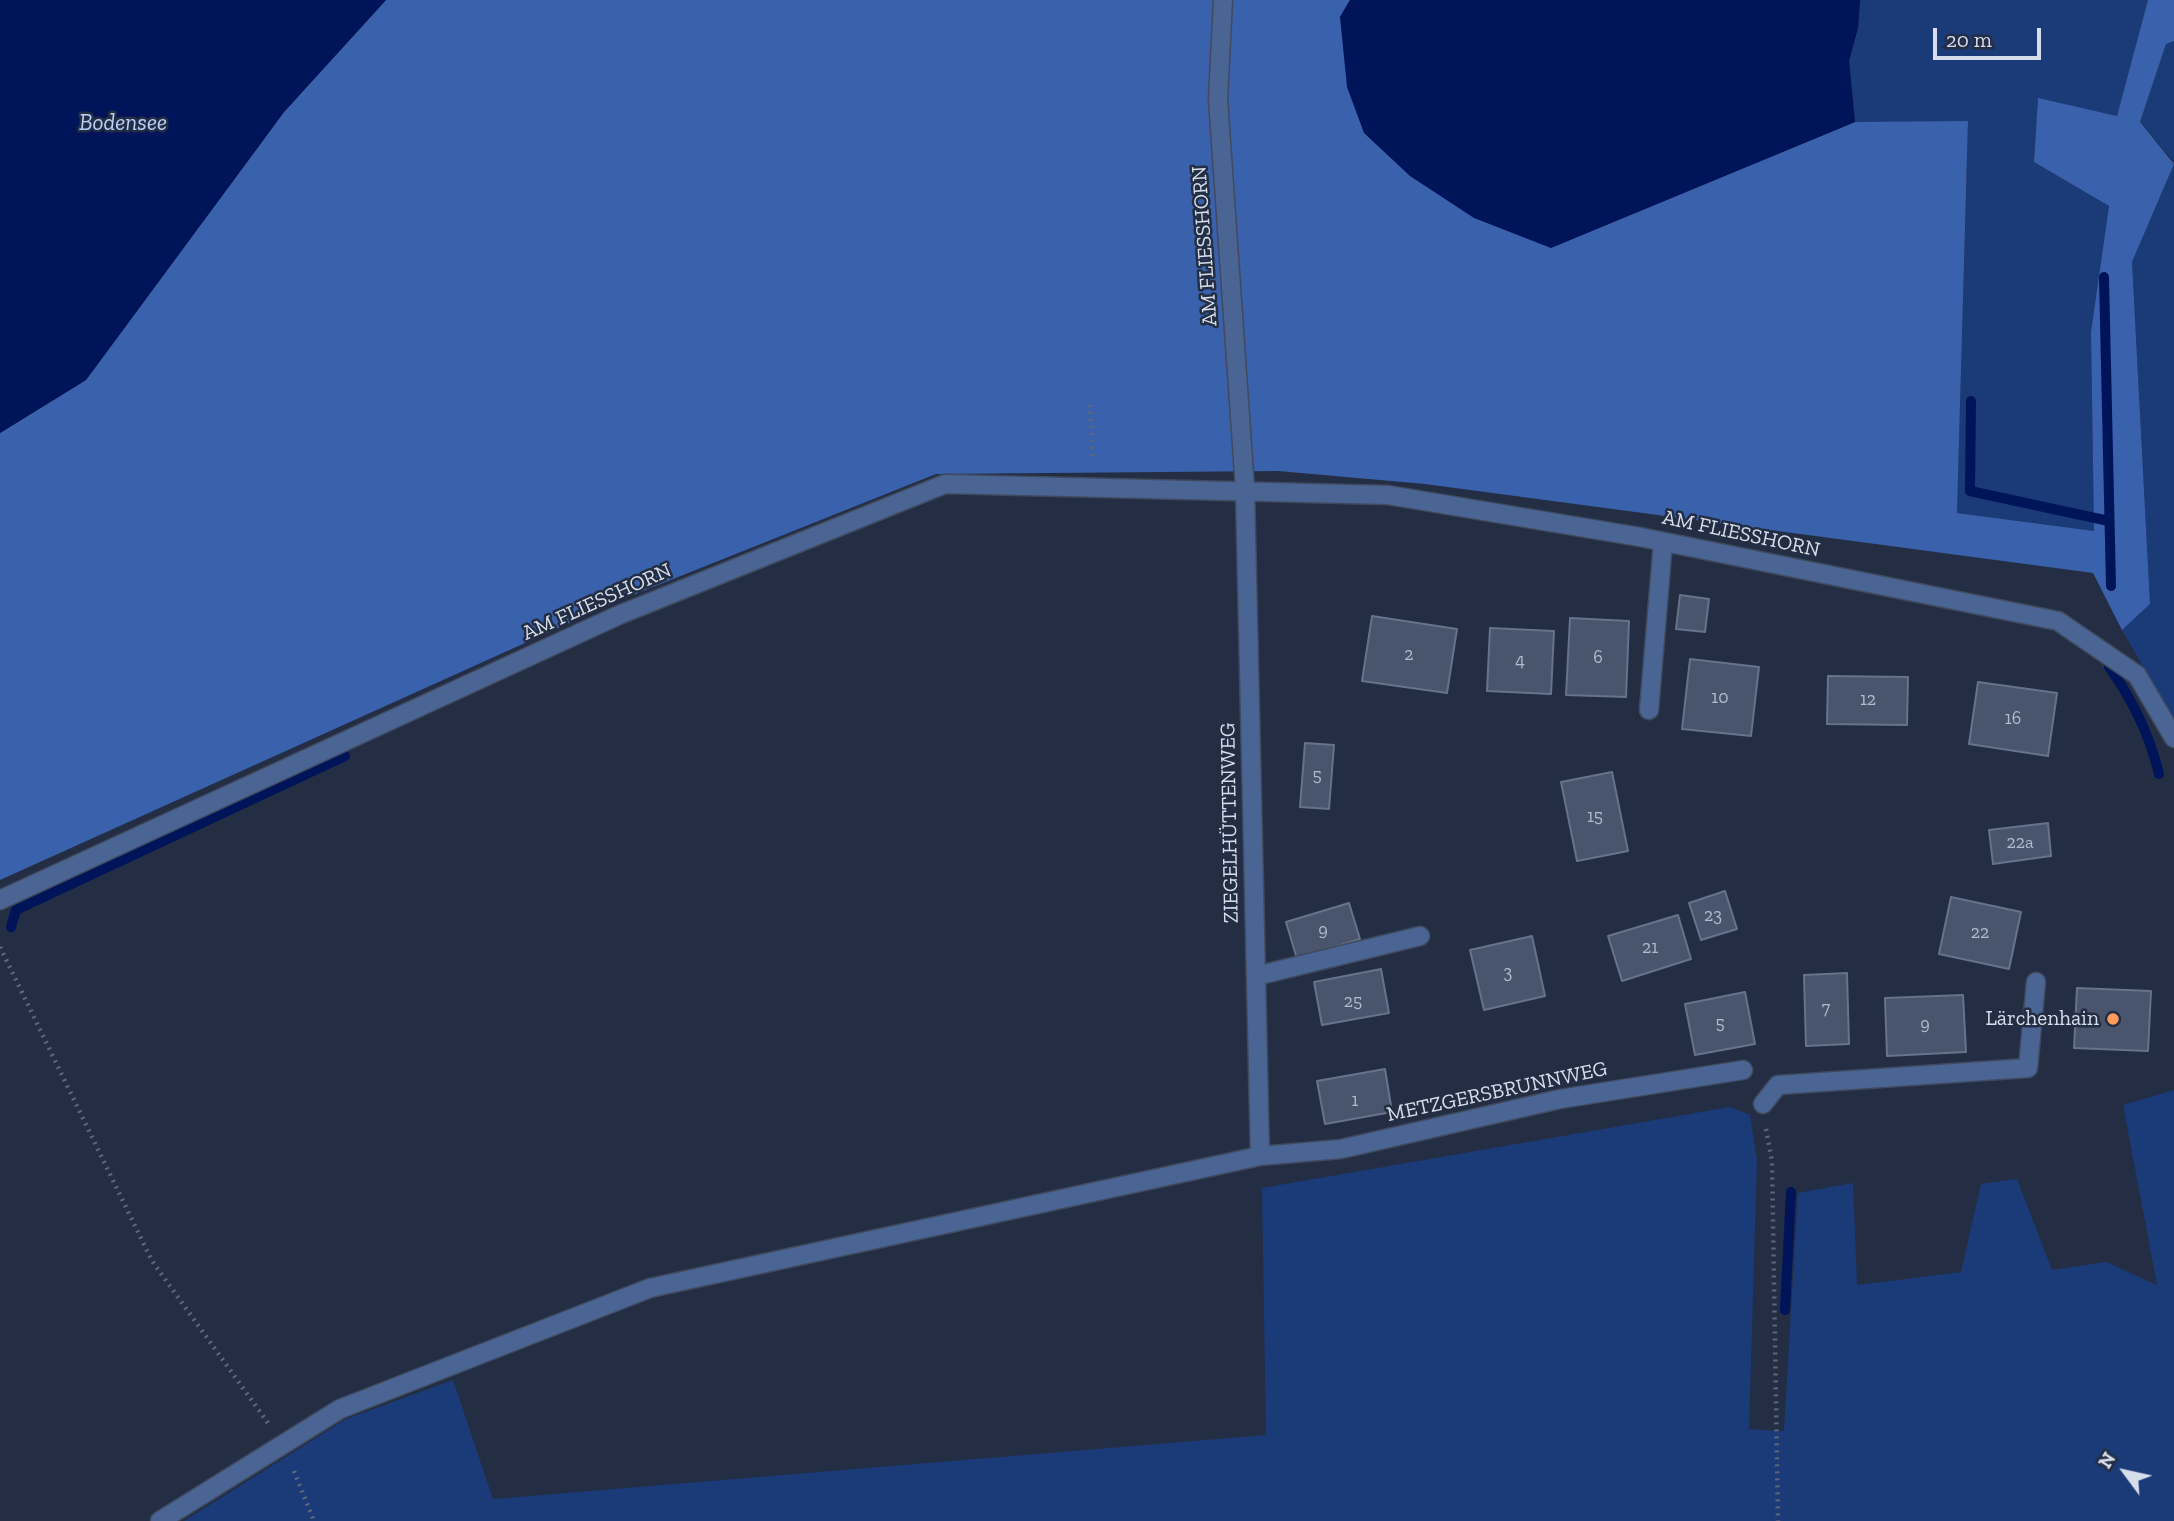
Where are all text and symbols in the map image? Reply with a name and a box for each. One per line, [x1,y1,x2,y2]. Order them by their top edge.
scale bar [1936,14,2044,58]
text: 20 m [1946,27,1992,52]
water label: Bodensee [79,109,167,137]
street label: AM FLIESSHORN [1187,165,1223,327]
street label: AM FLIESSHORN [1660,505,1822,563]
street label: AM FLIESSHORN [518,558,676,646]
house number: 2 [1404,644,1414,666]
house number: 6 [1593,647,1603,669]
house number: 4 [1515,650,1525,672]
house number: 10 [1711,687,1729,709]
house number: 12 [1860,689,1876,711]
house number: 16 [2005,708,2021,730]
street label: ZIEGELHÜTTENWEG [1216,722,1244,924]
house number: 5 [1312,765,1322,787]
house number: 15 [1587,806,1603,828]
house number: 22a [2006,832,2034,854]
house number: 23 [1704,905,1722,927]
house number: 9 [1318,920,1328,942]
house number: 22 [1971,922,1989,944]
house number: 21 [1642,937,1658,959]
house number: 3 [1504,962,1512,984]
house number: 25 [1344,991,1362,1013]
house number: 7 [1822,998,1830,1020]
place label: Lärchenhain [1985,1006,2099,1032]
marker: Lärchenhain [2105,1011,2121,1027]
house number: 5 [1715,1013,1725,1035]
house number: 9 [1920,1014,1930,1036]
street label: METZGERSBRUNNWEG [1384,1056,1610,1128]
house number: 1 [1352,1090,1358,1112]
north arrow [2090,1437,2160,1507]
text: N [2093,1448,2121,1473]

